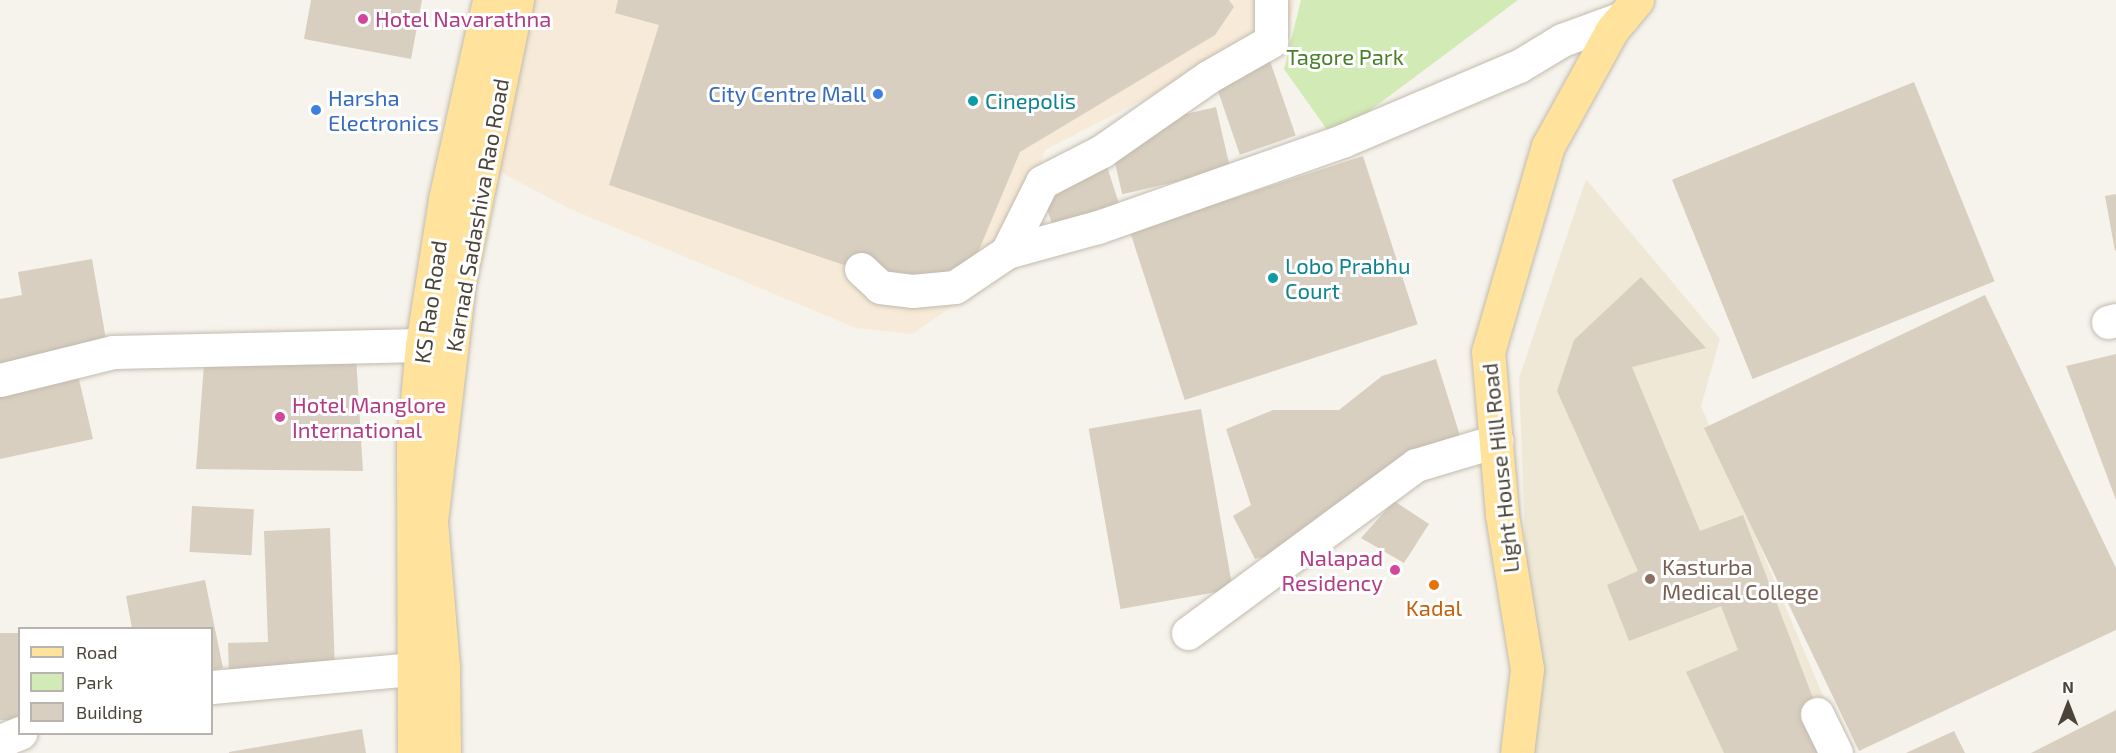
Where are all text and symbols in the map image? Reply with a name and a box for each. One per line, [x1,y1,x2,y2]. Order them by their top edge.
place label: Hotel Navarathna [375,6,552,32]
marker: Hotel Navarathna [356,12,370,26]
park label: Tagore Park [1286,44,1404,70]
street label: Karnad Sadashiva Rao Road [440,76,514,354]
place label: City Centre Mall [708,81,866,107]
place label: Harsha Electronics [328,84,439,136]
marker: City Centre Mall [871,87,885,101]
place label: Cinepolis [985,88,1076,114]
marker: Cinepolis [966,94,980,108]
marker: Harsha Electronics [309,103,323,117]
street label: KS Rao Road [408,239,452,365]
place label: Lobo Prabhu Court [1285,252,1410,304]
marker: Lobo Prabhu Court [1266,271,1280,285]
street label: Light House Hill Road [1476,361,1524,575]
place label: Hotel Manglore International [292,391,447,442]
marker: Hotel Manglore International [273,410,287,424]
place label: Nalapad Residency [1281,544,1383,596]
place label: Kasturba Medical College [1662,553,1819,604]
marker: Nalapad Residency [1388,563,1402,577]
marker: Kasturba Medical College [1643,572,1657,586]
marker: Kadal [1427,578,1441,592]
place label: Kadal [1406,595,1462,621]
legend [18,627,213,735]
text: Road [76,641,117,663]
text: Park [76,671,113,693]
north arrow [2038,675,2098,735]
text: N [2062,677,2074,696]
text: Building [76,701,143,723]

